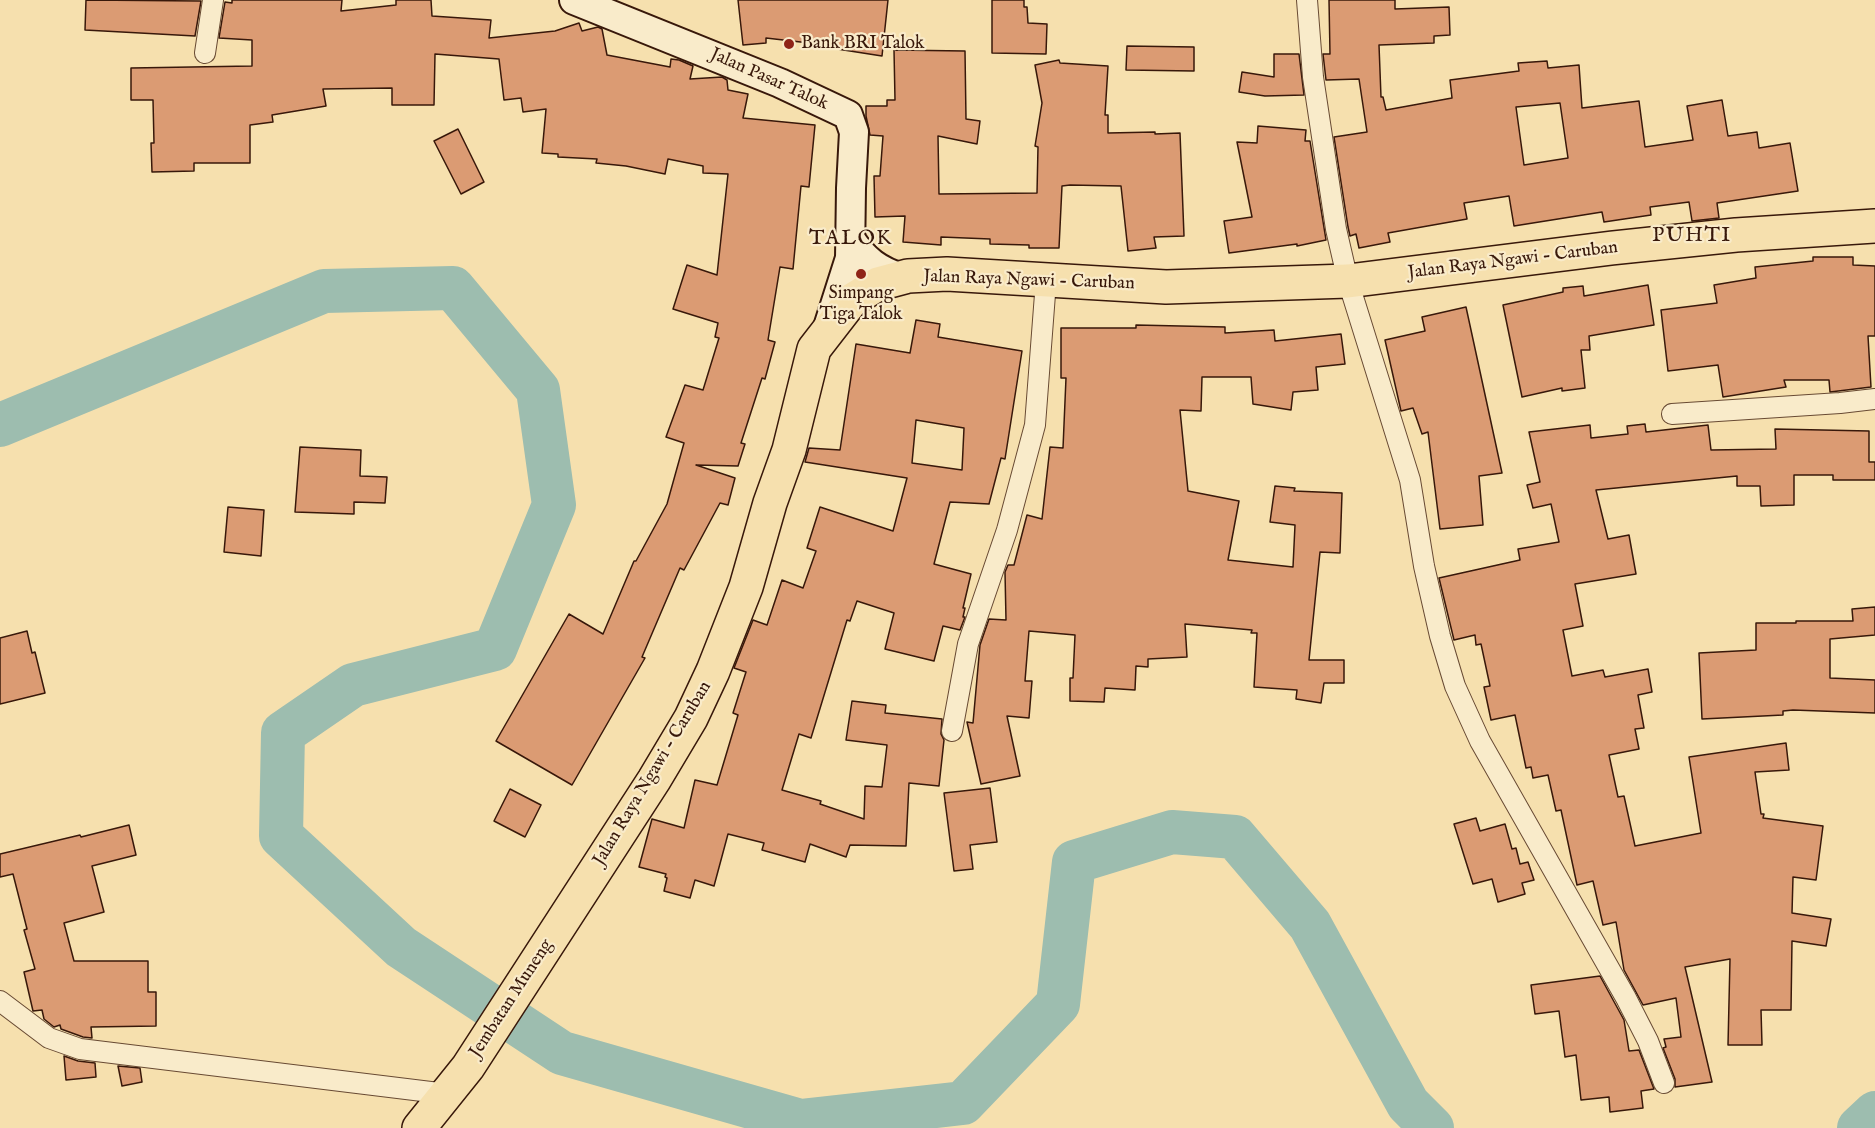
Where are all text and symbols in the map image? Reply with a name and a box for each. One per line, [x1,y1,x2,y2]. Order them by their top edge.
place label: Bank BRI Talok [801,33,924,55]
marker: Bank BRI Talok [782,37,796,51]
street label: Jalan Pasar Talok [707,44,831,116]
district label: PUHTI [1652,224,1732,250]
district label: TALOK [809,227,893,253]
street label: Jalan Raya Ngawi - Caruban [1407,237,1619,285]
marker: Simpang Tiga Talok [854,267,868,281]
street label: Jalan Raya Ngawi - Caruban [923,267,1135,295]
place label: Simpang Tiga Talok [819,283,903,326]
street label: Jalan Raya Ngawi - Caruban [589,678,717,870]
street label: Jembatan Muneng [466,936,558,1062]

